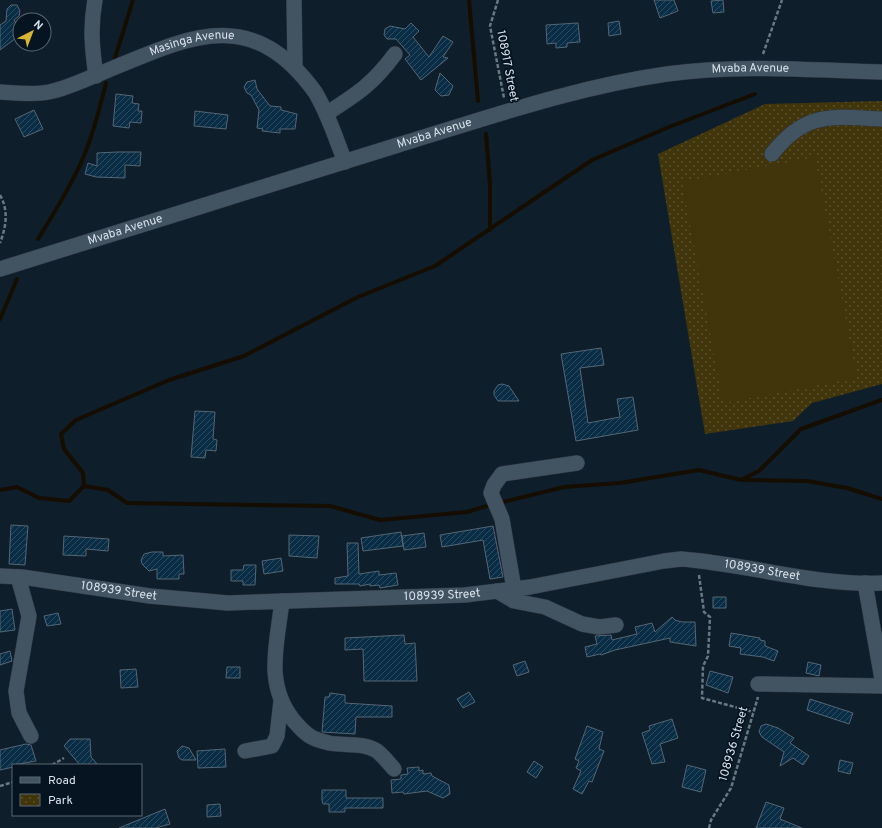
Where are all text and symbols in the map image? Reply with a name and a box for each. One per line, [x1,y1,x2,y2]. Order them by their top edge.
north arrow [12,12,52,52]
text: N [30,17,46,33]
street label: Masinga Avenue [147,28,235,60]
street label: 108917 Street [492,29,522,103]
street label: Mvaba Avenue [711,60,789,78]
street label: Mvaba Avenue [395,115,474,153]
street label: Mvaba Avenue [86,211,165,249]
street label: 108939 Street [723,556,801,585]
street label: 108939 Street [80,578,158,605]
street label: 108939 Street [404,585,481,605]
street label: 108936 Street [716,705,752,783]
legend [12,764,142,816]
text: Road [48,773,76,789]
text: Park [48,793,73,809]

